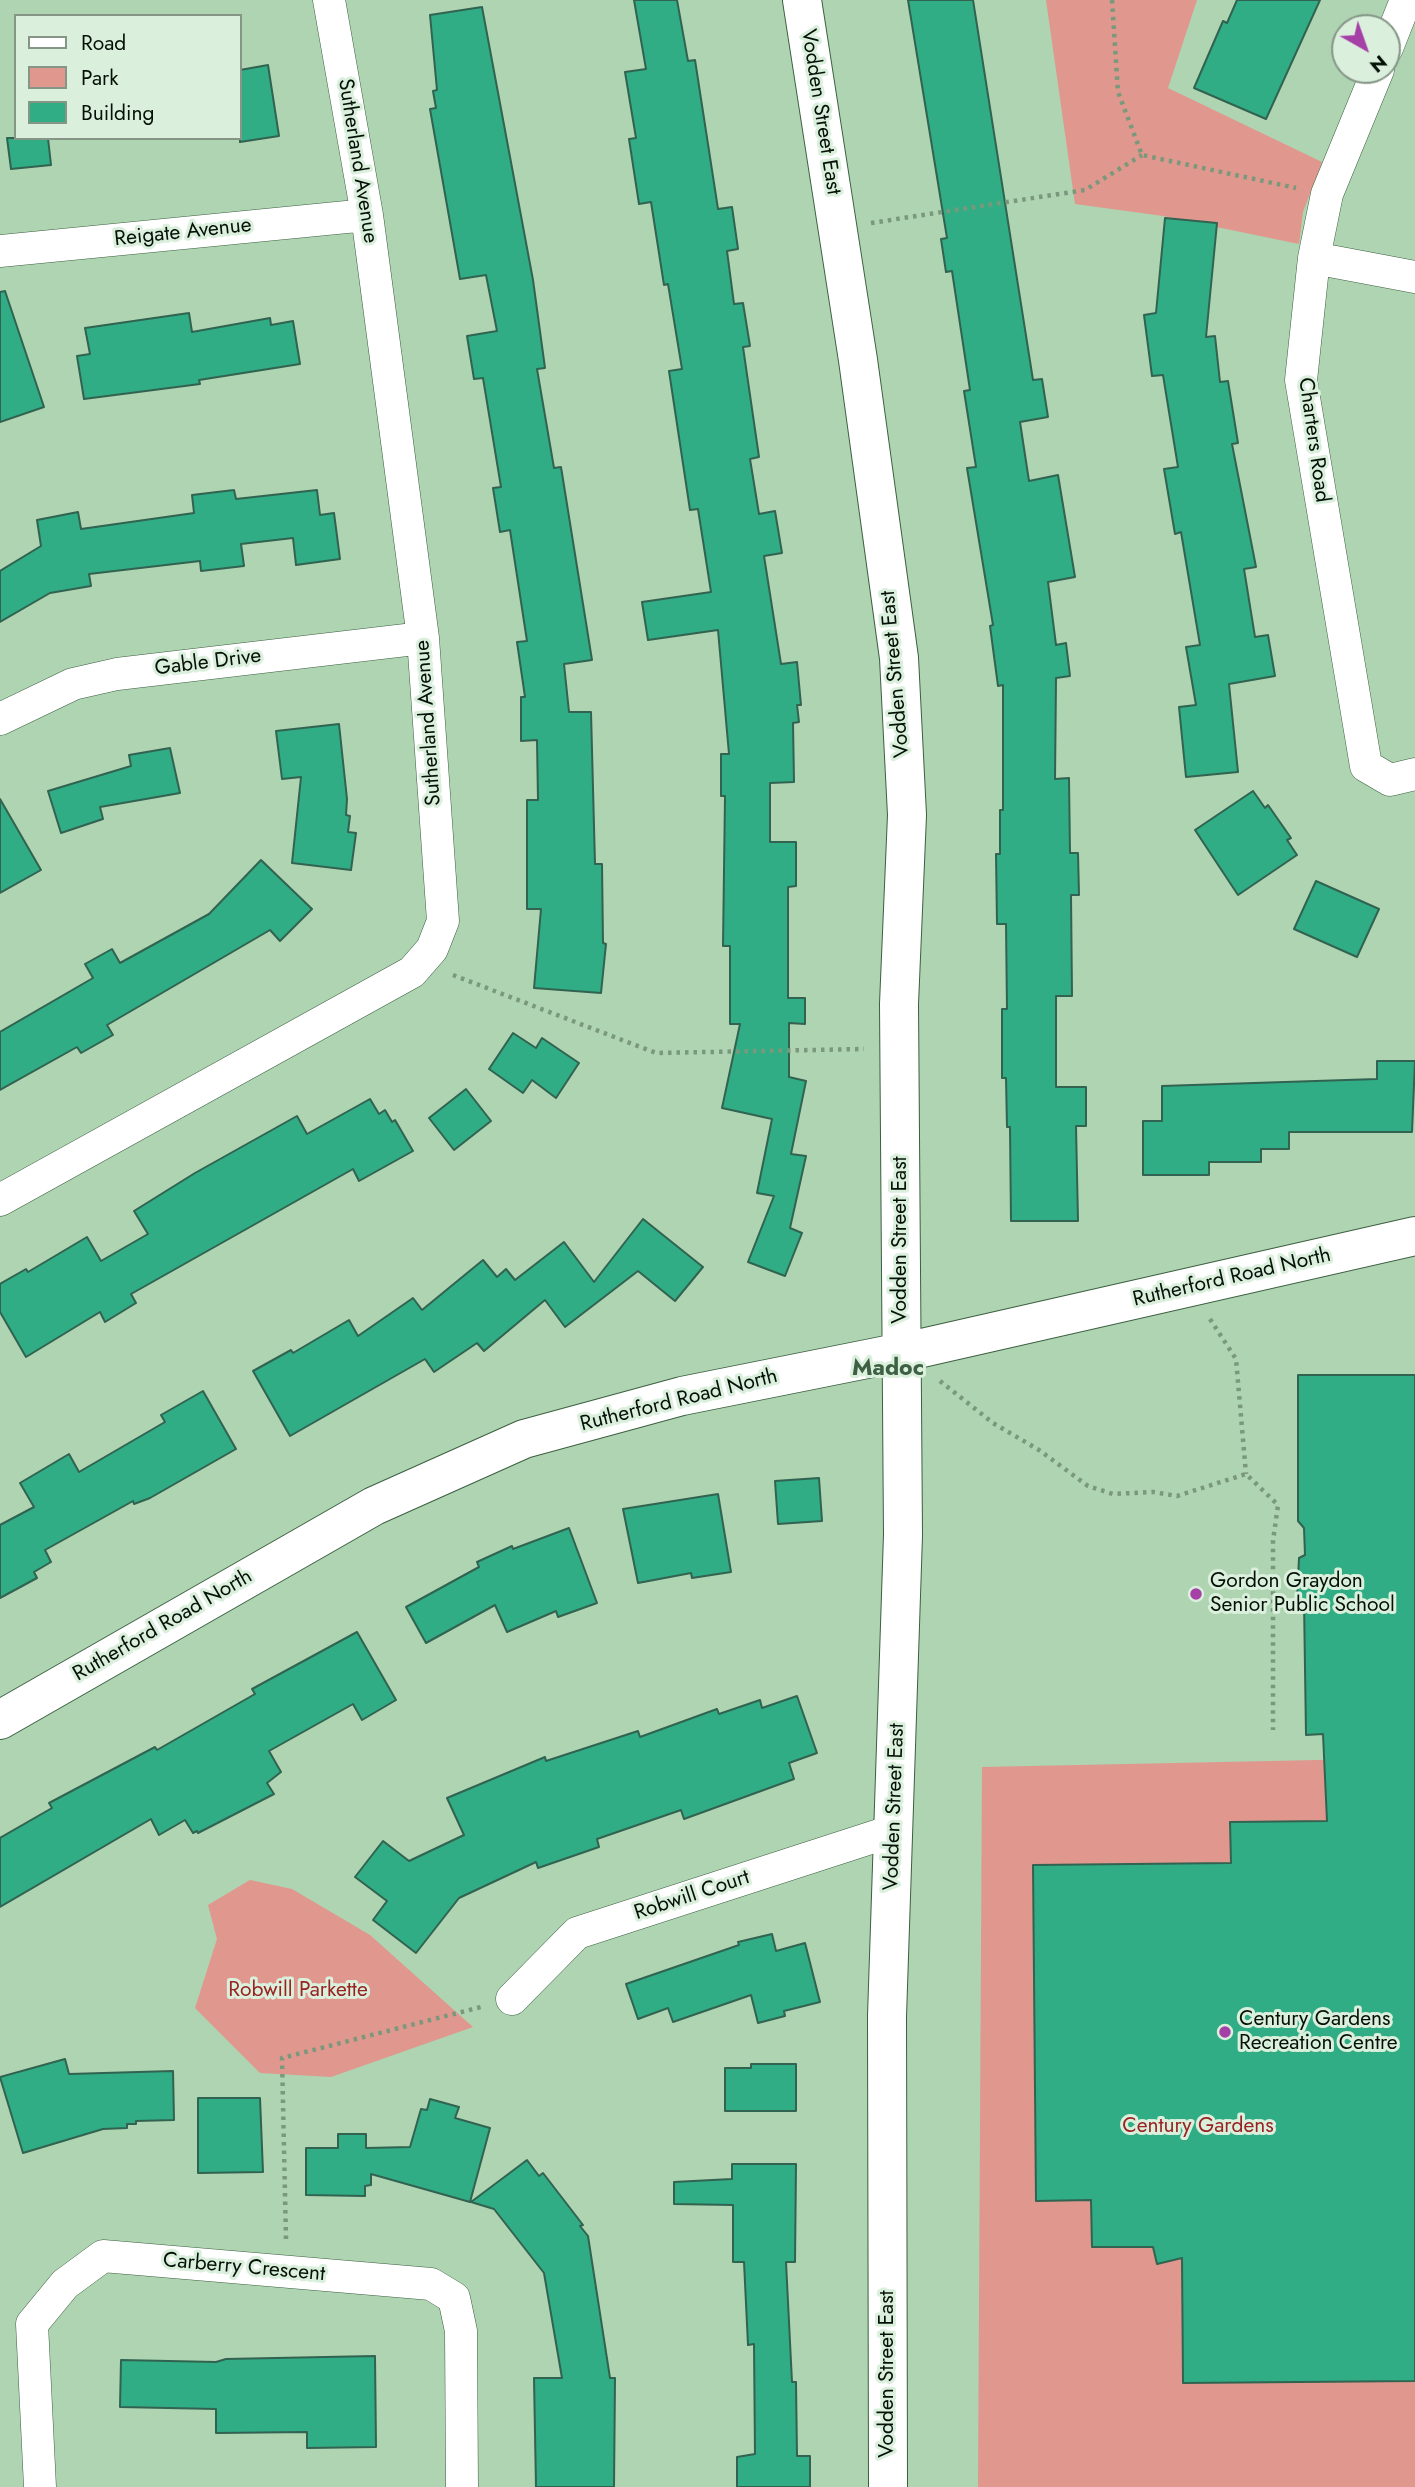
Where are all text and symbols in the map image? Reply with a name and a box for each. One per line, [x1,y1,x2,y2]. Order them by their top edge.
legend [14,14,242,140]
north arrow [1331,14,1401,84]
street label: Vodden Street East [794,27,846,197]
text: Road [81,28,126,58]
text: N [1364,49,1393,79]
text: Park [81,63,118,93]
street label: Sutherland Avenue [332,77,382,245]
text: Building [81,98,154,128]
street label: Reigate Avenue [113,213,253,253]
street label: Charters Road [1292,376,1334,504]
street label: Vodden Street East [876,590,916,758]
street label: Sutherland Avenue [411,639,447,807]
street label: Gable Drive [153,644,263,682]
street label: Vodden Street East [888,1156,914,1324]
street label: Rutherford Road North [1131,1243,1333,1313]
district label: Madoc [852,1355,924,1383]
street label: Rutherford Road North [578,1364,780,1438]
street label: Rutherford Road North [69,1564,257,1688]
place label: Gordon Graydon Senior Public School [1210,1569,1395,1619]
marker: Gordon Graydon Senior Public School [1188,1586,1204,1602]
street label: Vodden Street East [879,1723,911,1891]
street label: Robwill Court [631,1866,753,1926]
park label: Robwill Parkette [228,1978,368,2004]
place label: Century Gardens Recreation Centre [1239,2007,1398,2057]
marker: Century Gardens Recreation Centre [1217,2024,1233,2040]
park label: Century Gardens [1122,2114,1274,2140]
street label: Carberry Crescent [162,2248,326,2288]
street label: Vodden Street East [875,2290,901,2458]

